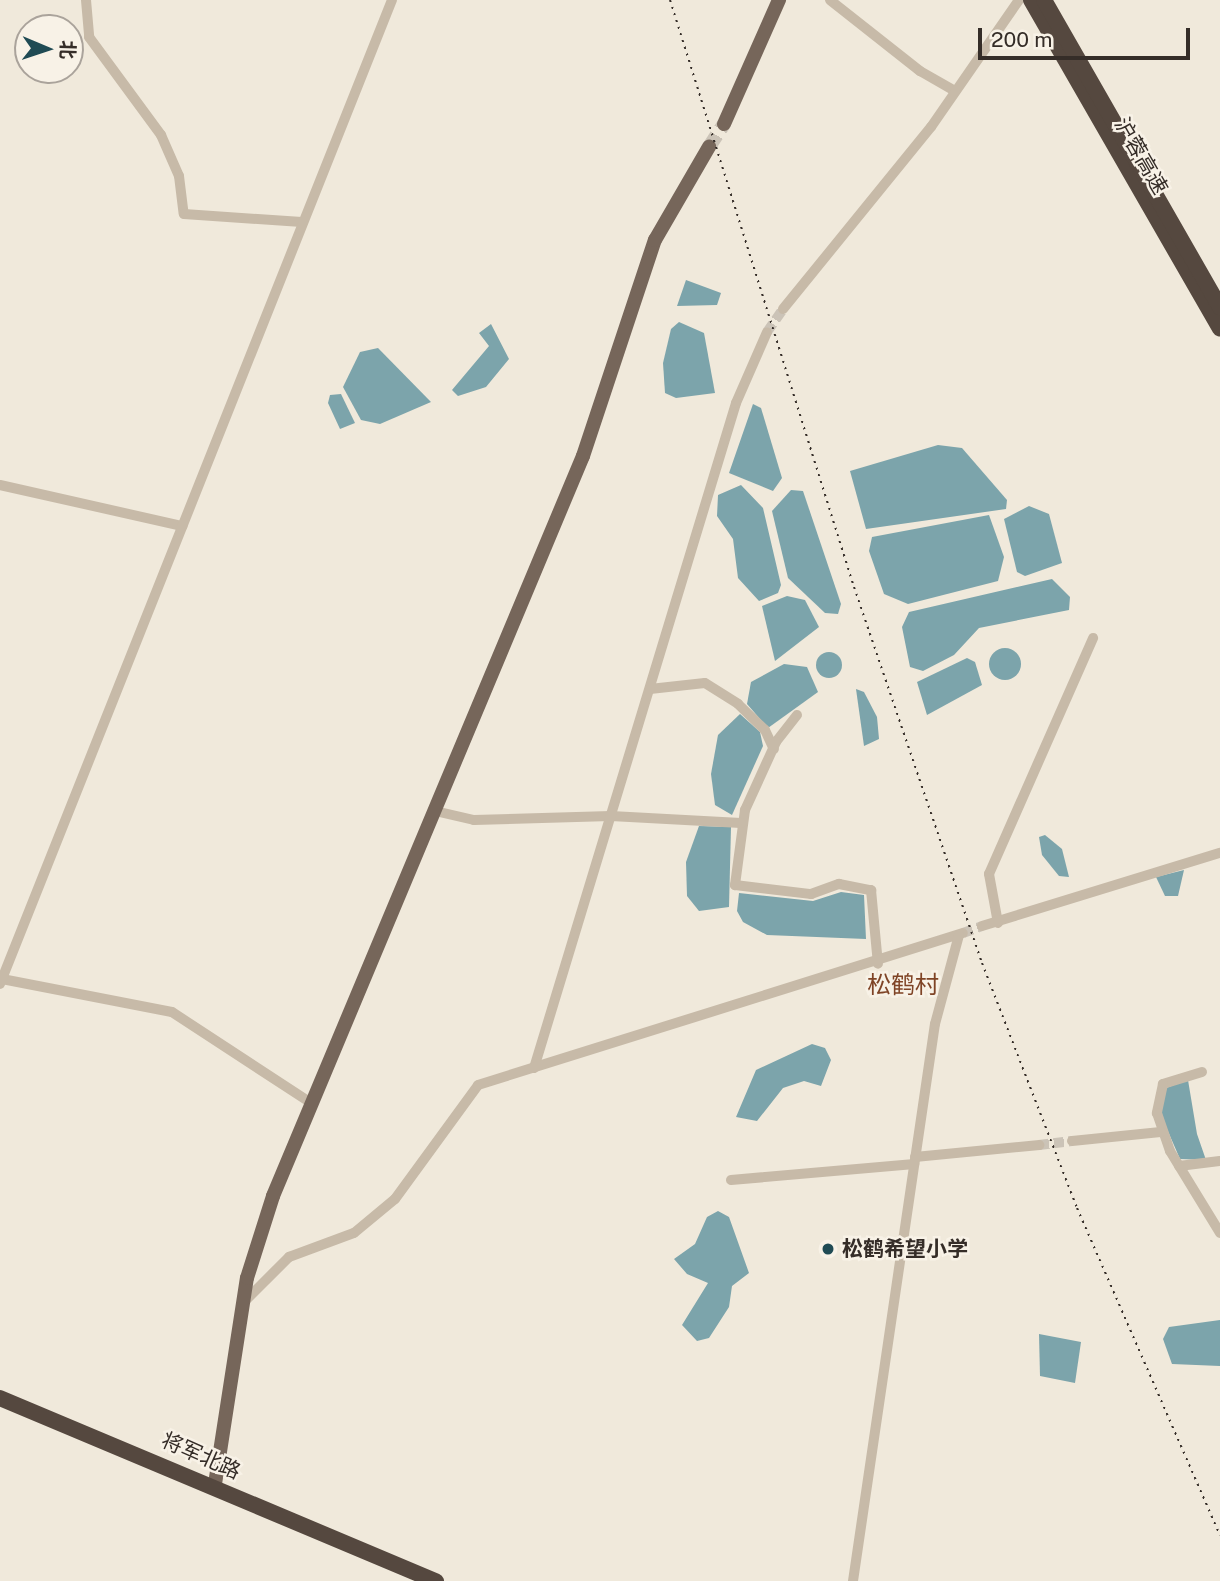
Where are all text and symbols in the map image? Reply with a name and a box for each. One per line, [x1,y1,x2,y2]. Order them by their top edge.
north arrow [14,14,84,84]
scale bar [982,14,1194,58]
text: 200 m [991,27,1052,52]
text: 北 [57,40,79,60]
street label: 沪蓉高速 [1109,113,1173,199]
district label: 松鹤村 [867,971,939,999]
place label: 松鹤希望小学 [842,1236,968,1262]
marker: 松鹤希望小学 [820,1241,836,1257]
street label: 将军北路 [158,1427,244,1485]

